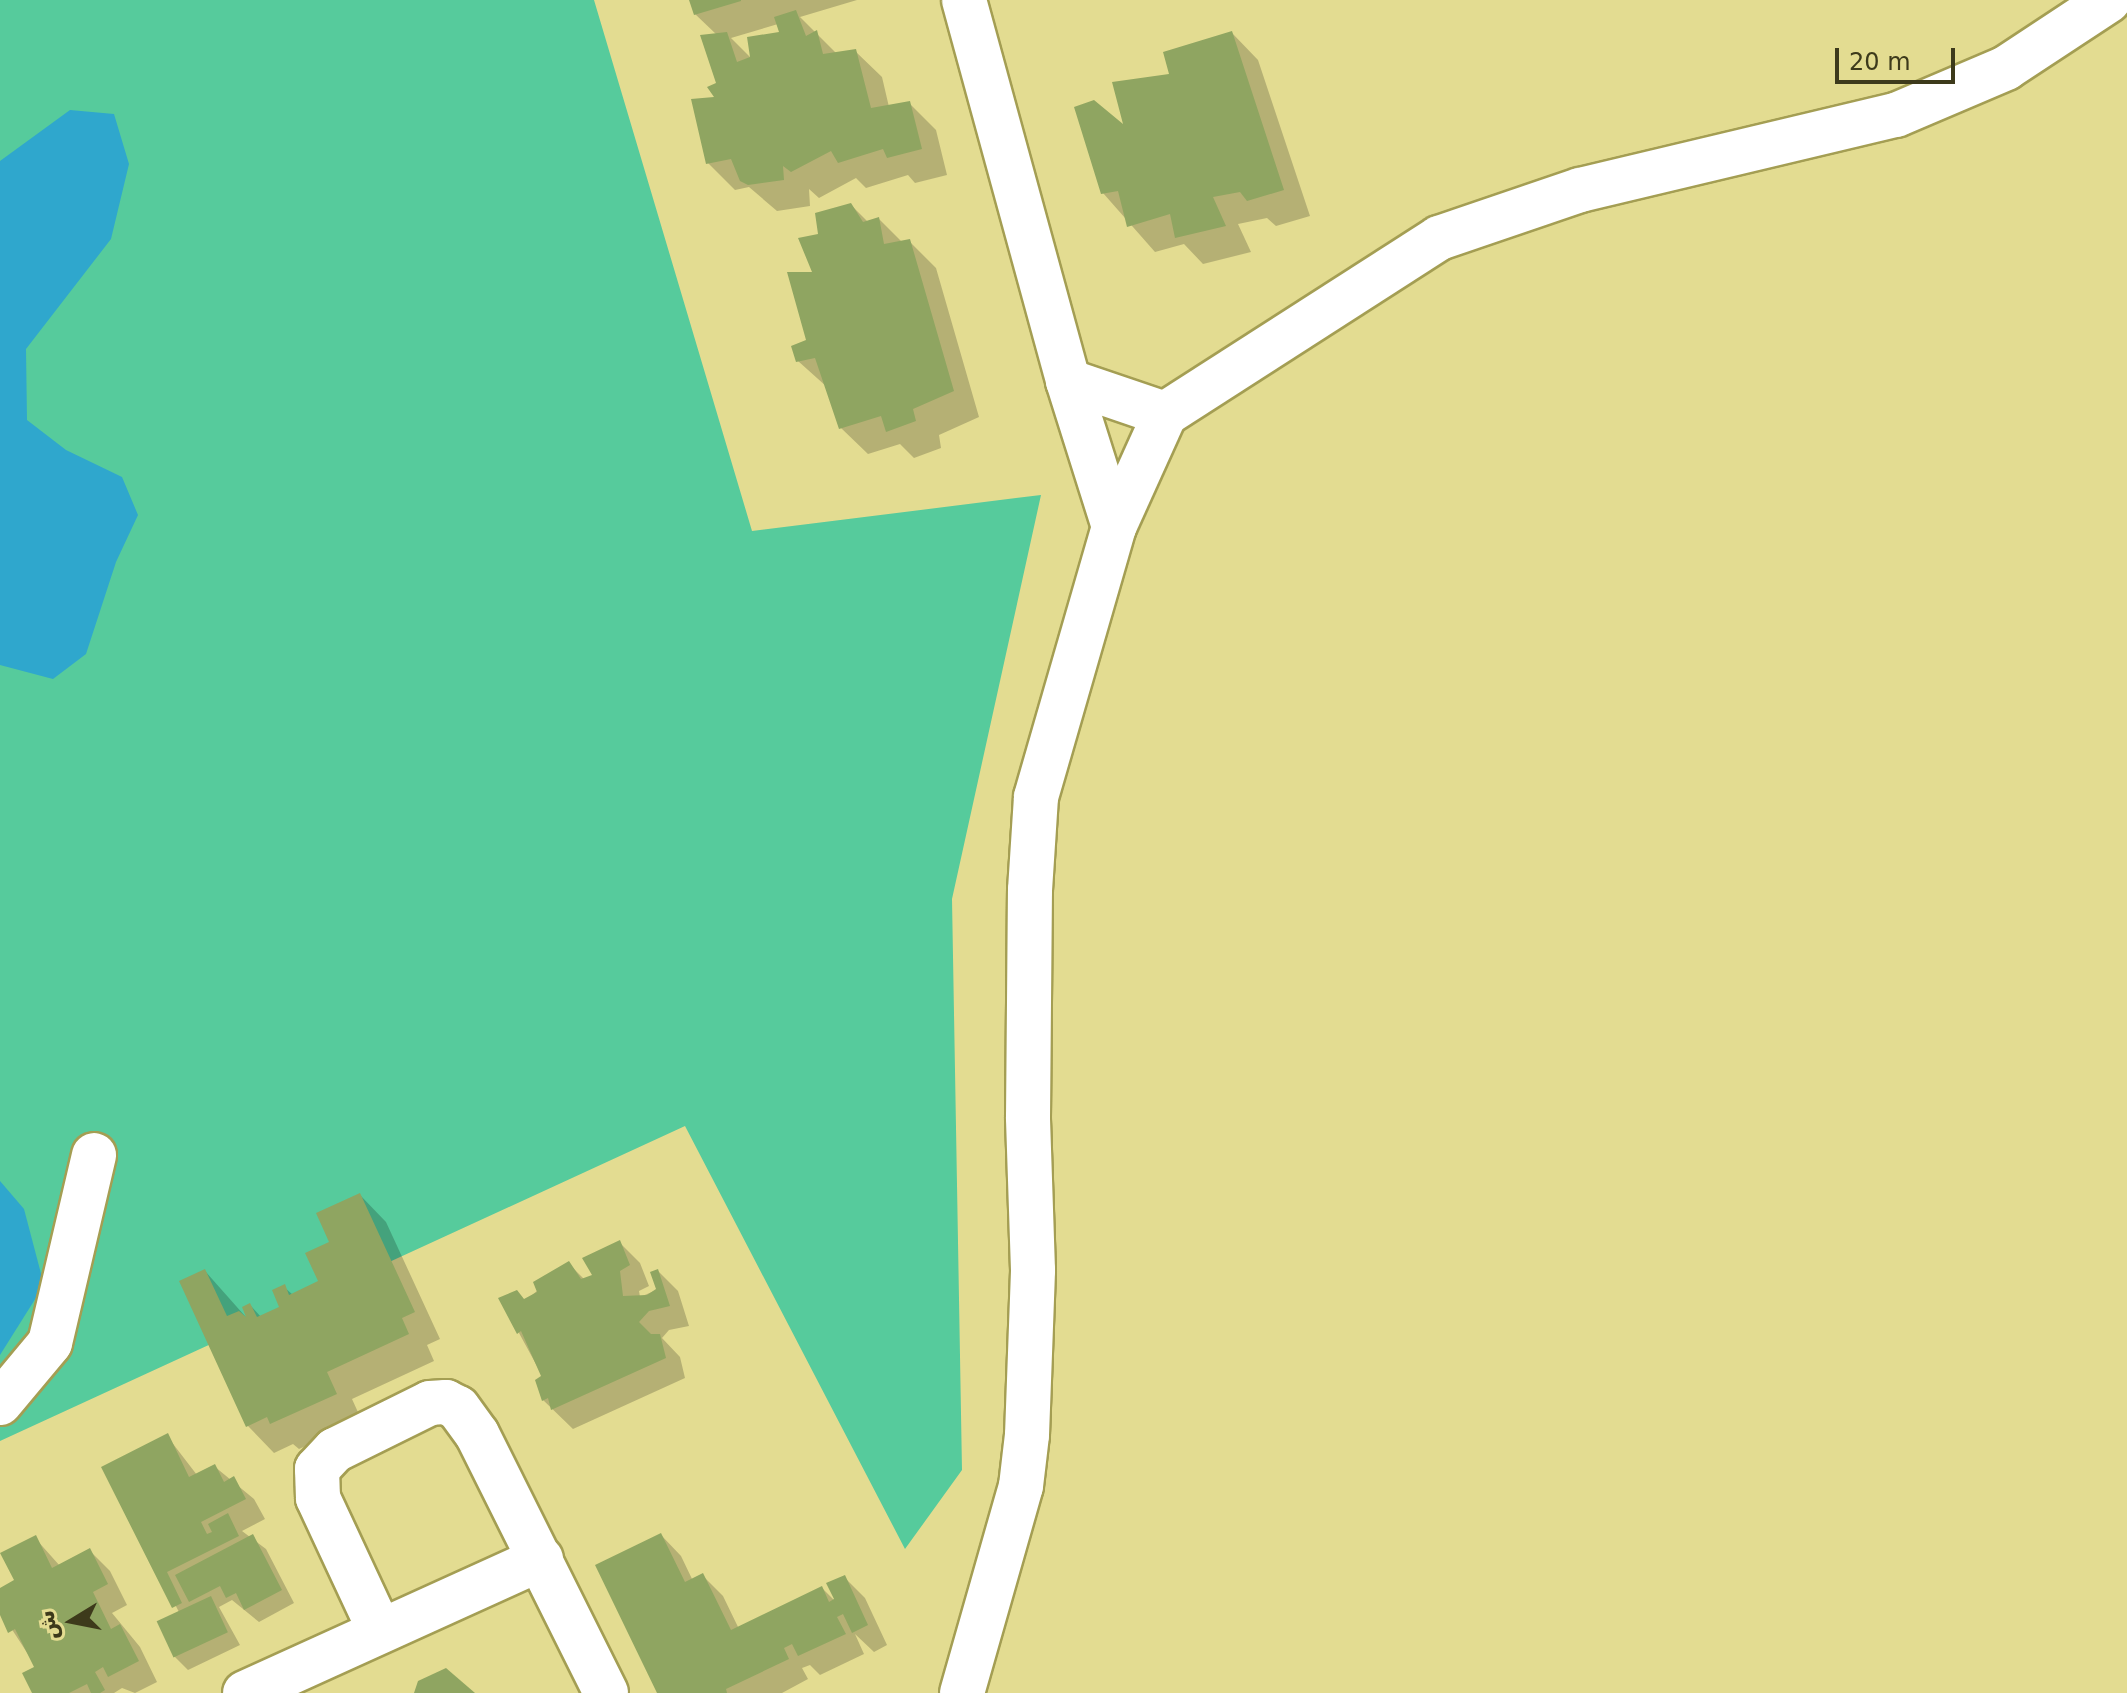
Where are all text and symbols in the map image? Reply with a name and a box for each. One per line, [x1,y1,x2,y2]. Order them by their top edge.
scale bar [1839,32,1959,82]
text: 20 m [1849,48,1911,76]
north arrow [32,1581,112,1661]
text: ش [33,1608,63,1642]

